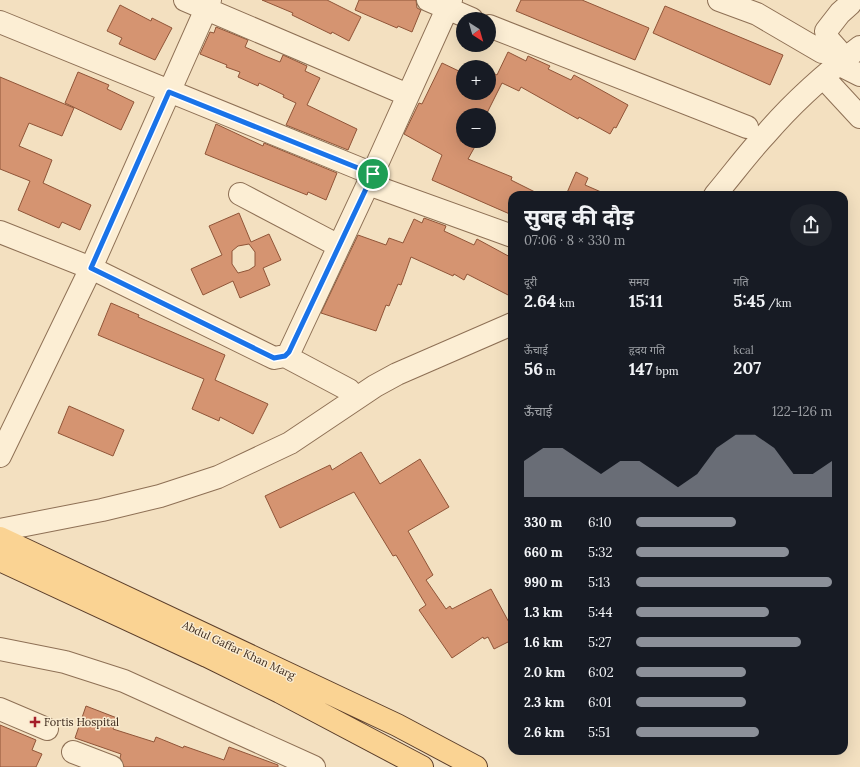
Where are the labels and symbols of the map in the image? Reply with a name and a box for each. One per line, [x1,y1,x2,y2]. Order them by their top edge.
north arrow [456,12,496,52]
pin [356,157,390,191]
street label: Abdul Gaffar Khan Marg [179,617,299,683]
place label: Fortis Hospital [44,715,119,729]
marker: Fortis Hospital [29,716,41,728]

